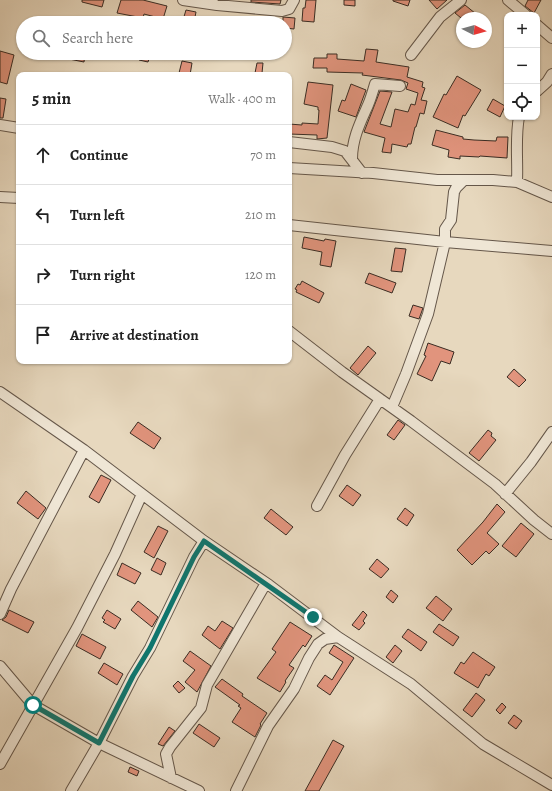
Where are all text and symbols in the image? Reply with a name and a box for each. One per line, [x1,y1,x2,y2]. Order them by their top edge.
north arrow [456,12,492,48]
map controls [504,12,540,120]
button: + [504,12,540,48]
search box [16,16,292,60]
icon: search [30,27,52,49]
text: Search here [62,28,133,48]
button: − [504,48,540,84]
button: locate [504,84,540,120]
text: 5 min [32,87,71,110]
text: Walk · 400 m [208,90,276,107]
icon: ahead [32,144,54,166]
text: Continue [70,145,128,165]
text: 70 m [250,146,276,163]
icon: left [32,204,54,226]
text: Turn left [70,205,125,225]
text: 210 m [245,206,276,223]
icon: right [32,264,54,286]
text: Turn right [70,265,135,285]
text: 120 m [245,266,276,283]
icon: arrive [32,324,54,346]
text: Arrive at destination [70,325,199,345]
route end [304,608,322,626]
route start [24,696,42,714]

